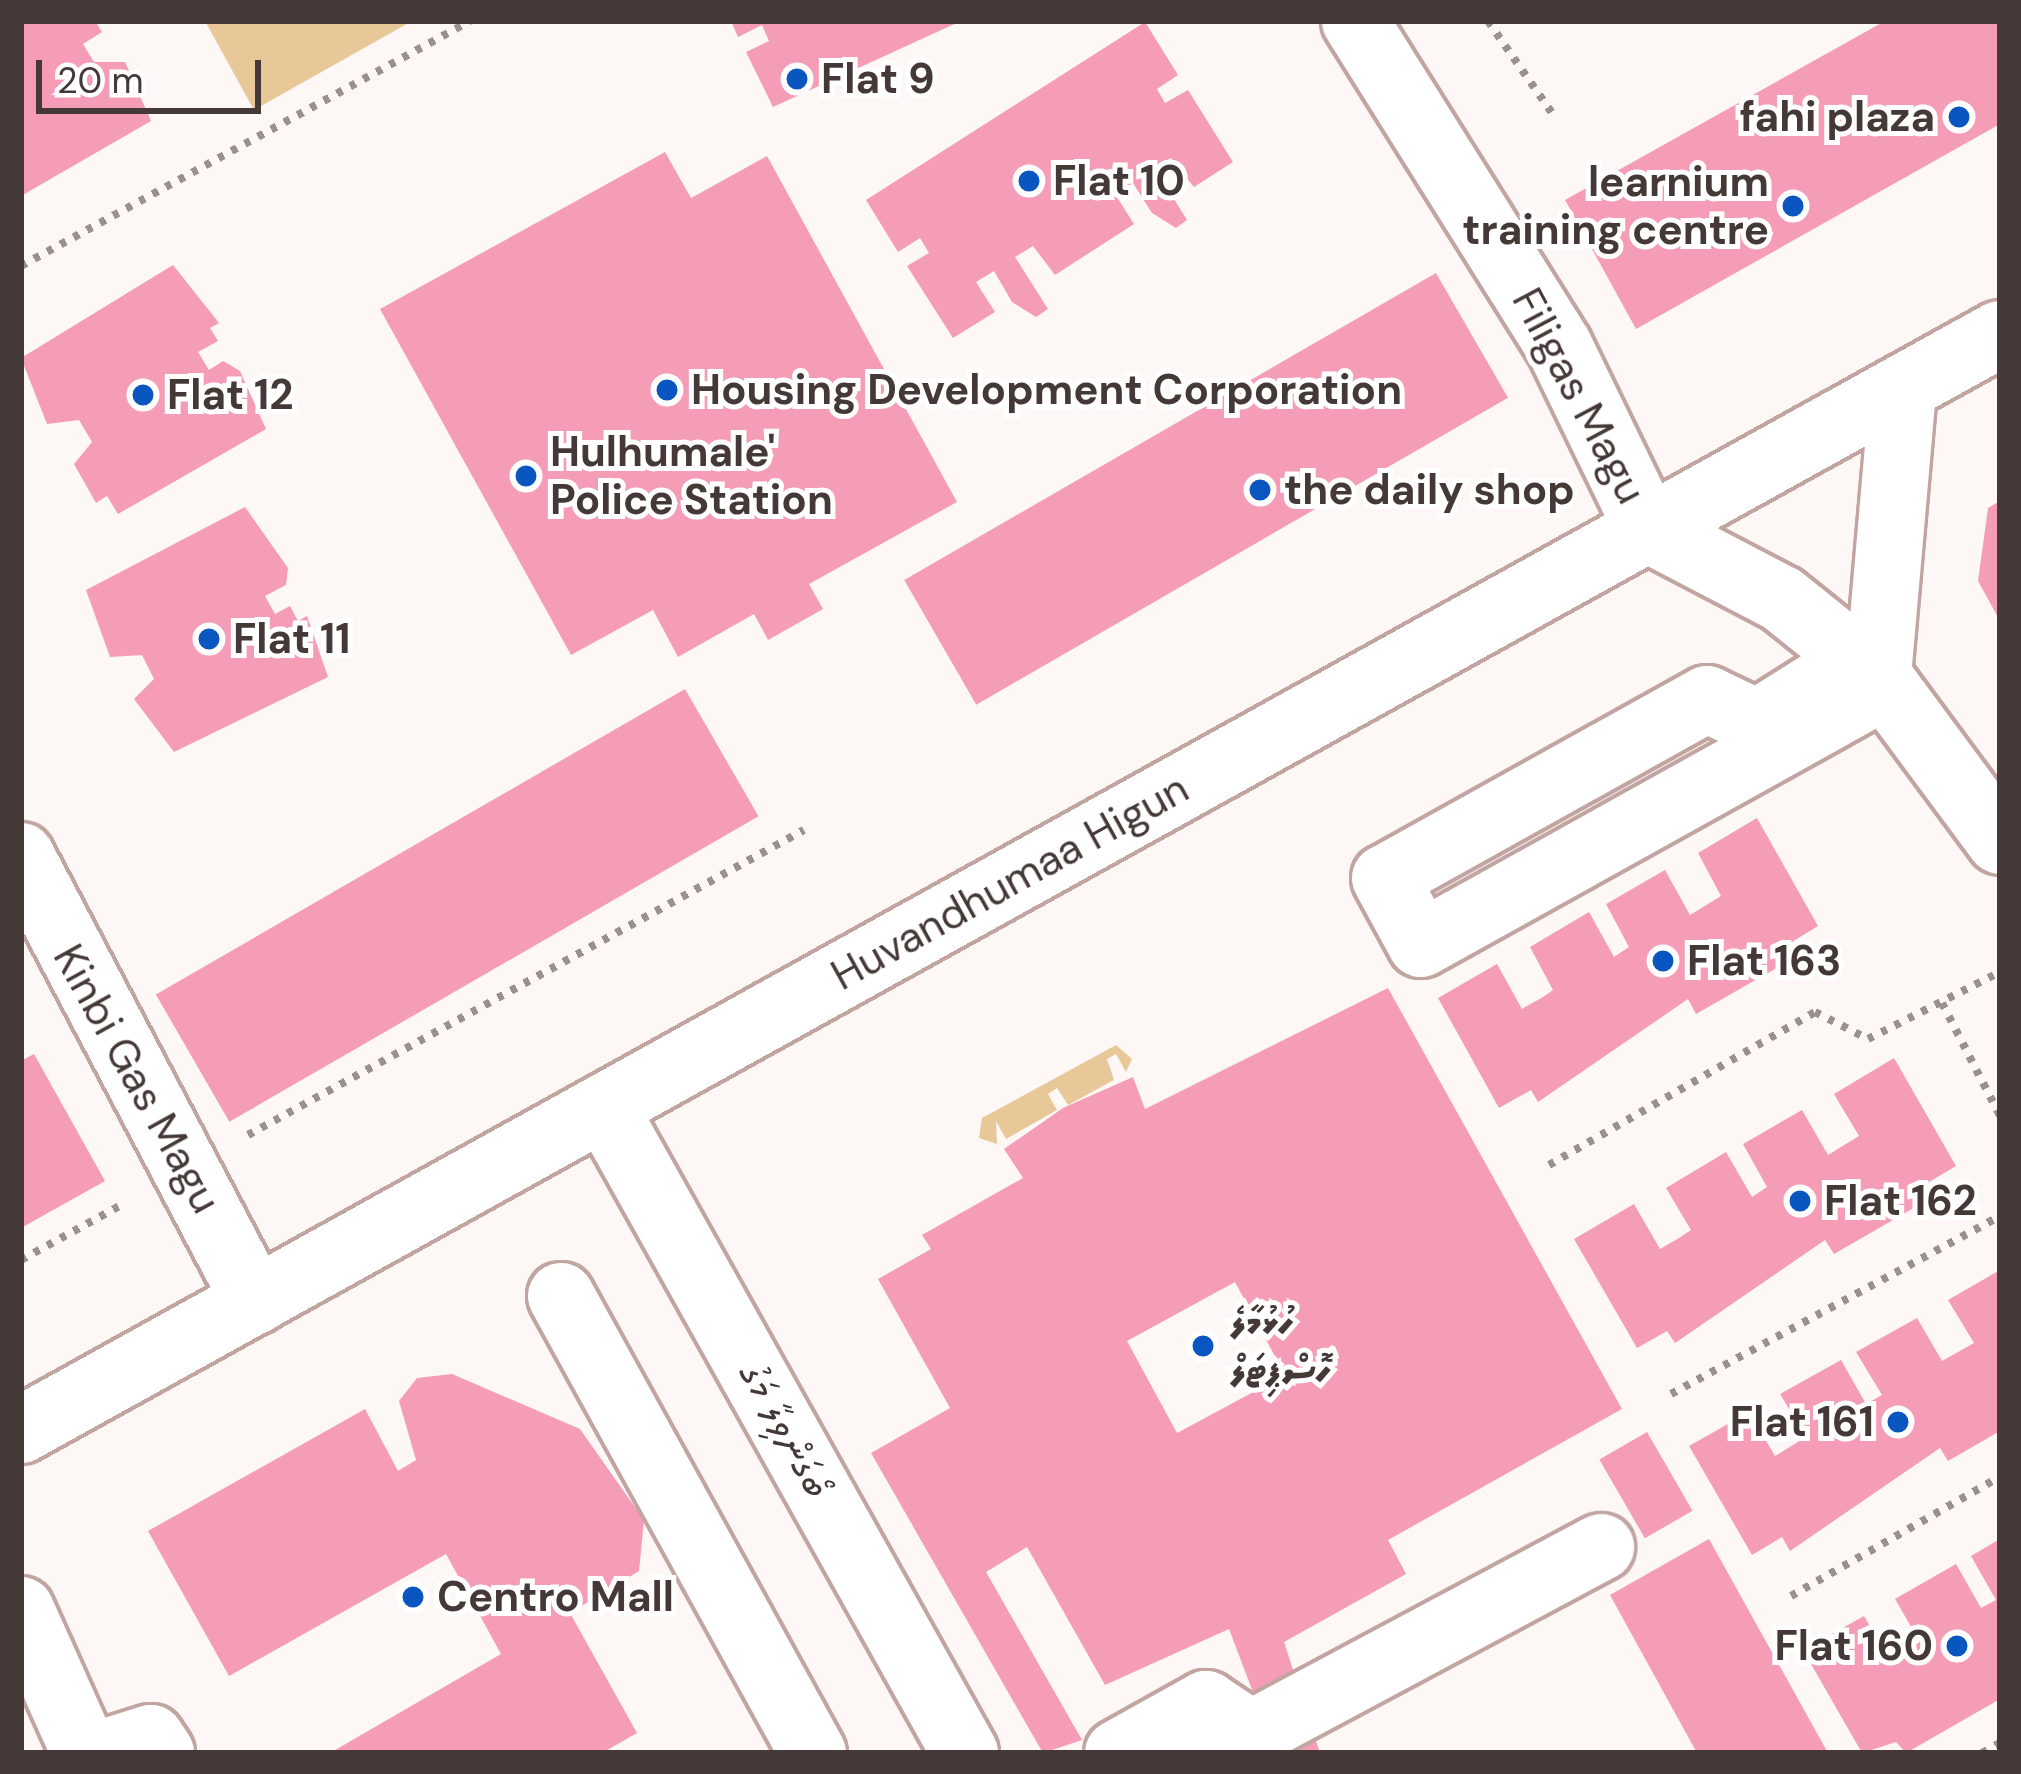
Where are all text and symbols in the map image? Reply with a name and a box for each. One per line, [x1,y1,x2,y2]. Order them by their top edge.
scale bar [42,36,267,110]
place label: Flat 9 [821,54,935,104]
text: 20 m [57,57,144,104]
marker: Flat 9 [784,66,810,92]
place label: fahi plaza [1740,92,1935,142]
marker: fahi plaza [1946,104,1972,130]
place label: Flat 10 [1053,156,1185,206]
place label: learnium training centre [1462,157,1769,255]
marker: Flat 10 [1016,168,1042,194]
marker: learnium training centre [1780,193,1806,219]
street label: Filigas Magu [1501,280,1657,512]
place label: Housing Development Corporation [691,365,1402,415]
place label: Flat 12 [167,370,294,420]
marker: Housing Development Corporation [654,377,680,403]
marker: Flat 12 [130,382,156,408]
place label: Hulhumale' Police Station [550,427,833,526]
marker: Hulhumale' Police Station [513,463,539,489]
place label: the daily shop [1284,465,1575,515]
marker: the daily shop [1247,477,1273,503]
place label: Flat 11 [233,614,351,664]
marker: Flat 11 [196,626,222,652]
street label: Huvandhumaa Higun [823,763,1197,1001]
street label: Kinbi Gas Magu [43,936,231,1222]
place label: Flat 163 [1687,936,1841,986]
marker: Flat 163 [1650,948,1676,974]
place label: Flat 162 [1824,1176,1977,1226]
marker: Flat 162 [1787,1188,1813,1214]
place label: ހުޅުމާލެ ހޮސްޕިޓަލް [1230,1297,1330,1396]
marker: ހުޅުމާލެ ހޮސްޕިޓަލް [1187,1330,1219,1362]
street label: ބޯގަންވިލާ މަގު [727,1353,843,1507]
place label: Flat 161 [1730,1397,1874,1447]
marker: Flat 161 [1885,1409,1911,1435]
place label: Centro Mall [437,1572,674,1622]
marker: Centro Mall [400,1584,426,1610]
place label: Flat 160 [1775,1621,1933,1671]
marker: Flat 160 [1944,1633,1970,1659]

